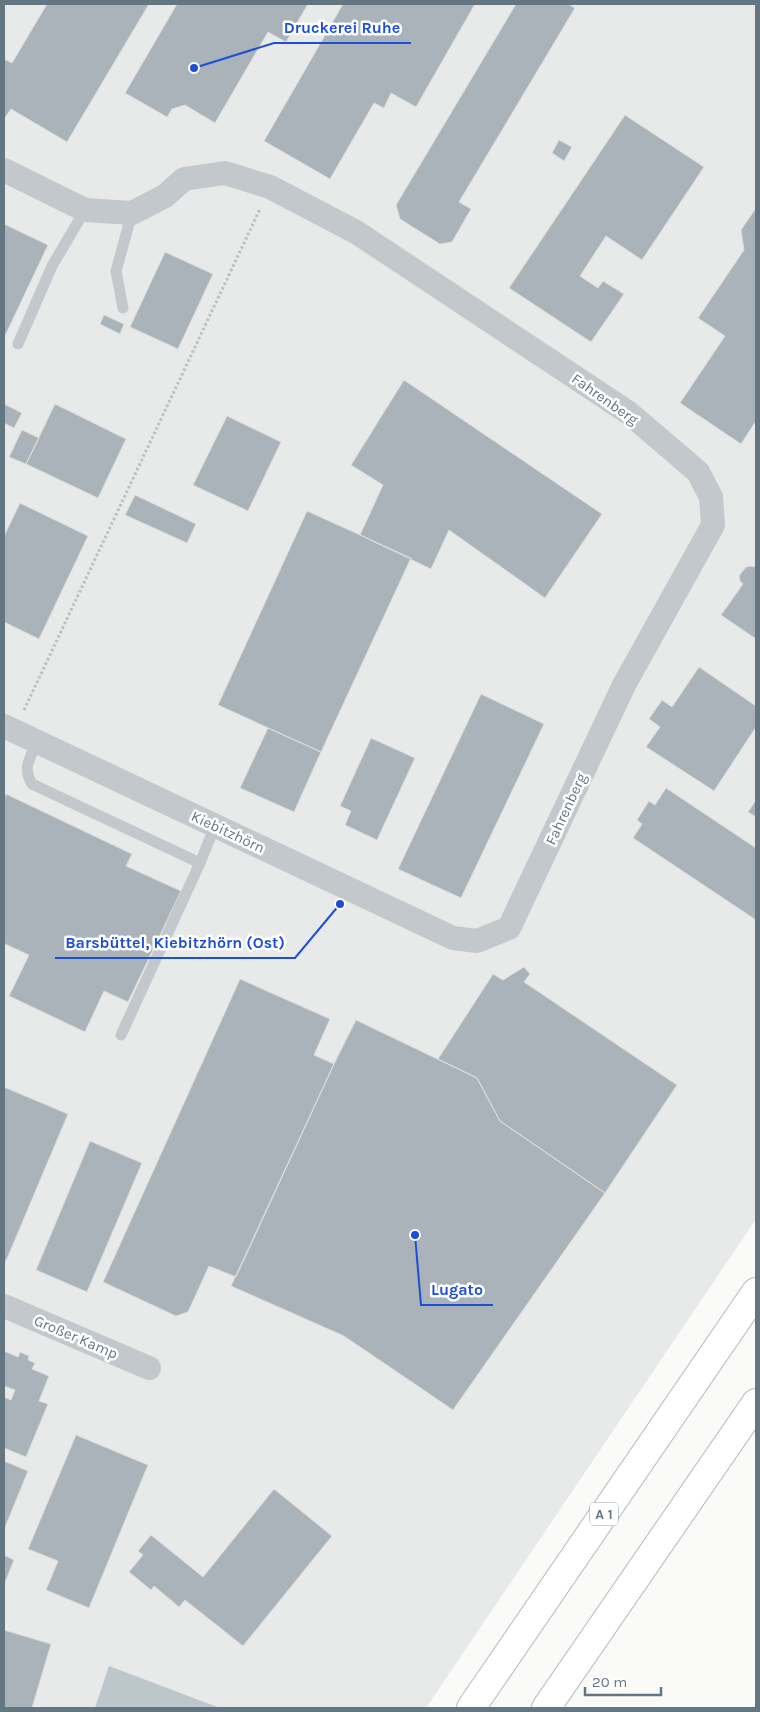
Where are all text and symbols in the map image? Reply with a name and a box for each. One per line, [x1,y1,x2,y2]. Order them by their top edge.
callout: Druckerei Ruhe [274,12,411,43]
text: Druckerei Ruhe [284,18,400,37]
street label: Fahrenberg [568,369,642,429]
street label: Fahrenberg [542,770,591,848]
street label: Kiebitzhörn [188,807,268,857]
callout: Barsbüttel, Kiebitzhörn (Ost) [55,927,295,958]
text: Barsbüttel, Kiebitzhörn (Ost) [65,933,285,952]
callout: Lugato [421,1274,493,1305]
text: Lugato [431,1280,483,1299]
street label: Großer Kamp [31,1311,121,1363]
road number: A 1 [590,1502,618,1526]
scale bar [585,1664,661,1696]
text: 20 m [592,1673,627,1691]

